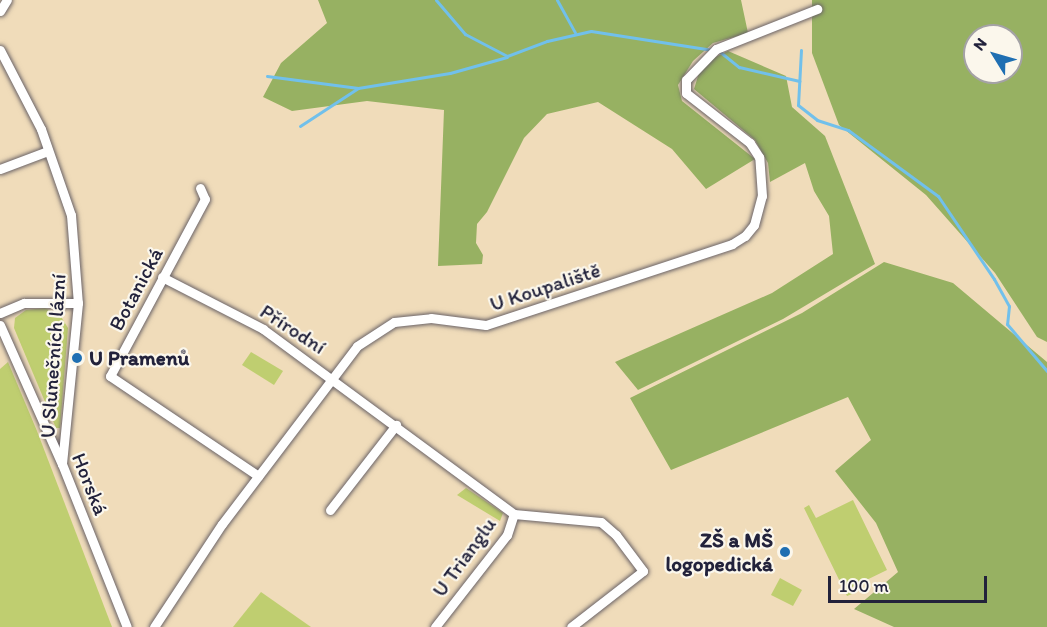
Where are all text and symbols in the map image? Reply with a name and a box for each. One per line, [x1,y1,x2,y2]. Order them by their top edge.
north arrow [963,24,1023,84]
text: N [969,34,991,54]
street label: Botanická [104,243,168,335]
street label: U Koupaliště [487,257,603,317]
street label: U Slunečních lázní [35,273,71,439]
street label: Přírodní [255,298,331,360]
place label: U Pramenů [89,345,189,371]
marker: U Pramenů [70,351,84,365]
street label: Horská [66,449,114,519]
street label: U Trianglu [427,512,501,602]
place label: ZŠ a MŠ logopedická [665,527,773,577]
marker: ZŠ a MŠ logopedická [778,545,792,559]
scale bar [831,564,990,602]
text: 100 m [839,575,889,597]

